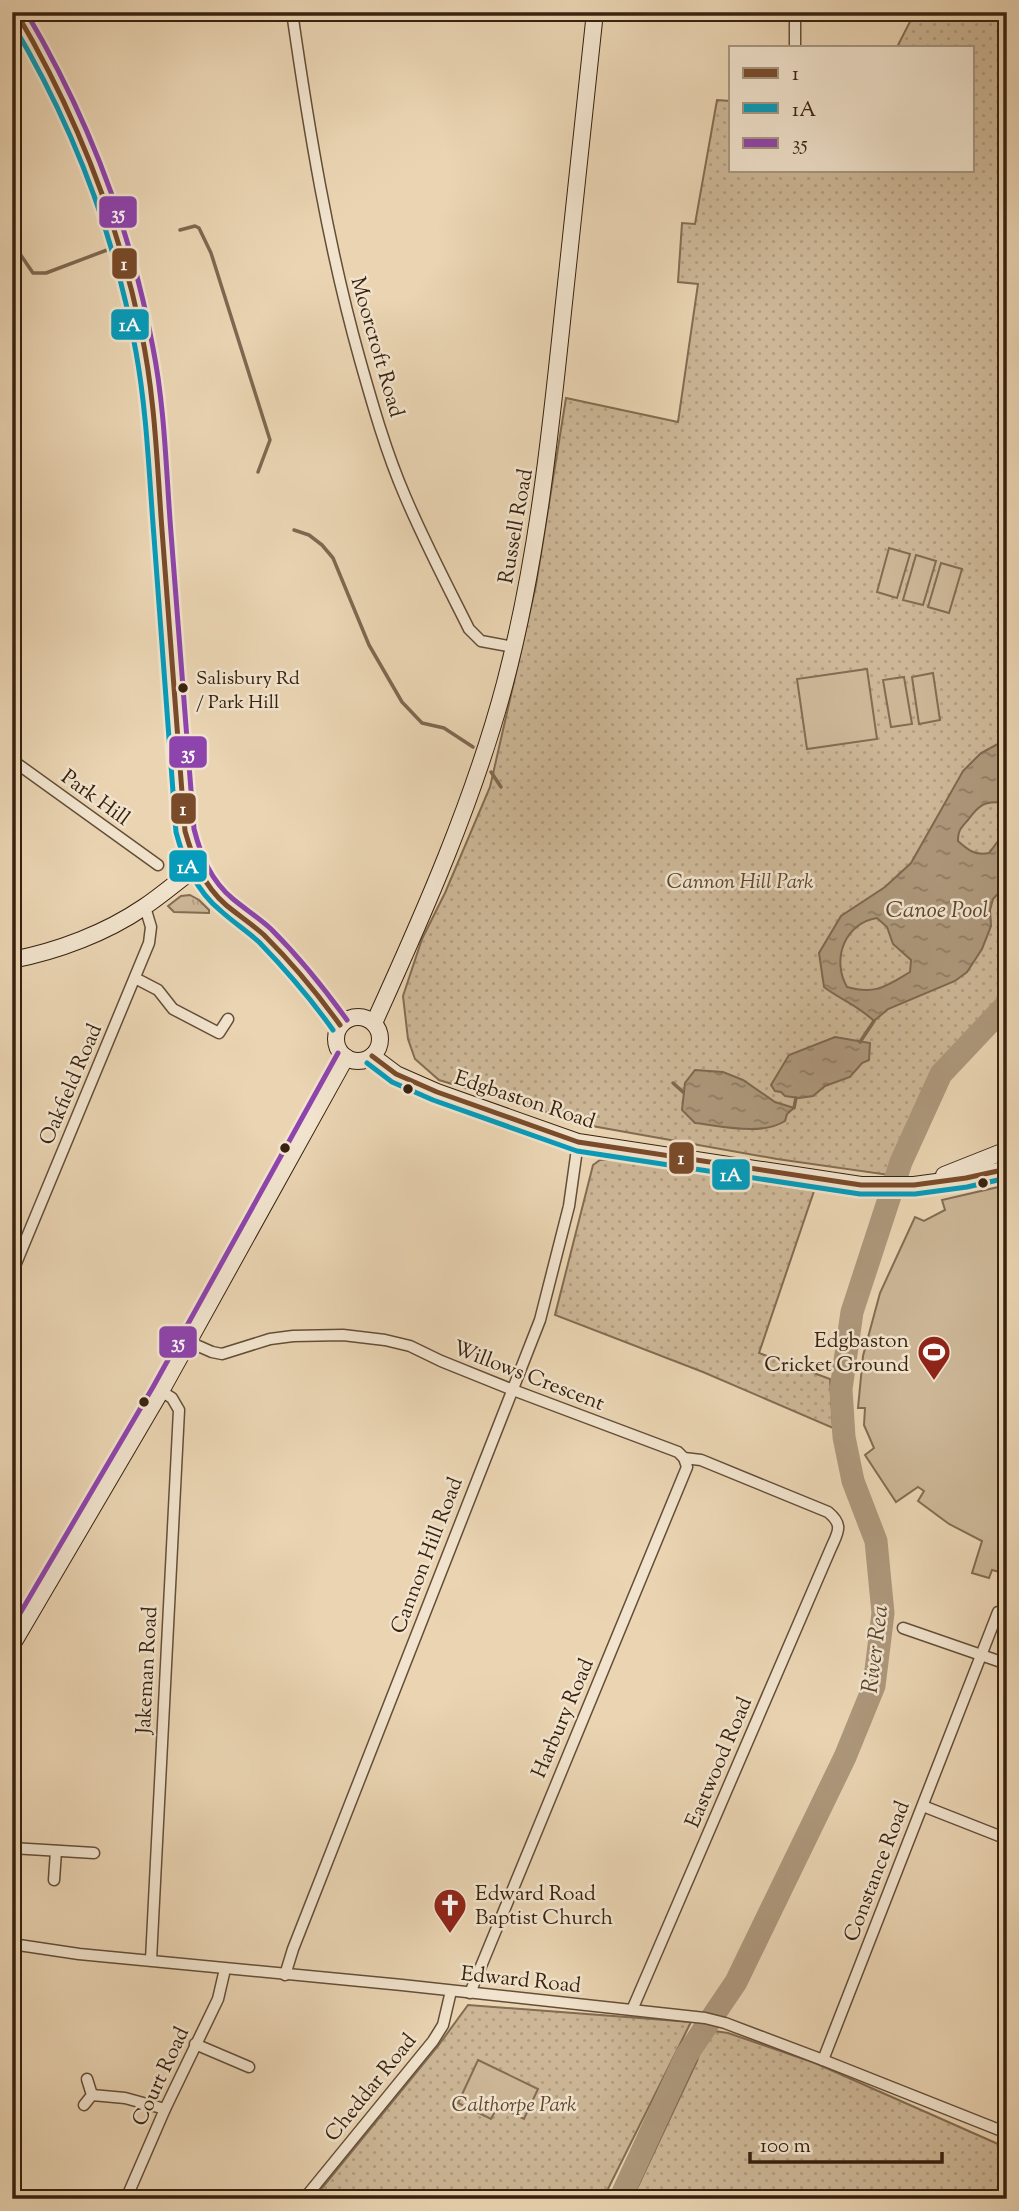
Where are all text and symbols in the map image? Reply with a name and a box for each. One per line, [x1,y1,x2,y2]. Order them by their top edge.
legend [729,46,974,172]
text: 1 [792,60,799,90]
text: 1A [792,96,816,126]
text: 35 [792,130,808,160]
line badge: 35 [98,195,138,229]
text: 35 [111,201,126,228]
line badge: 1 [111,247,138,280]
text: 1 [121,252,128,279]
street label: Moorcroft Road [342,274,410,421]
line badge: 1A [110,308,150,341]
text: 1A [119,313,142,340]
street label: Russell Road [492,466,542,586]
place label: Salisbury Rd / Park Hill [196,666,300,717]
marker: Salisbury Rd / Park Hill [176,681,190,695]
line badge: 35 [168,735,208,769]
text: 35 [181,741,196,768]
street label: Park Hill [54,763,136,834]
line badge: 1 [170,792,197,825]
text: 1 [180,797,187,824]
line badge: 1A [168,849,208,883]
text: 1A [177,855,200,882]
park label: Cannon Hill Park [666,868,814,898]
water label: Canoe Pool [886,895,988,928]
street label: Oakfield Road [33,1019,111,1150]
street label: Edgbaston Road [450,1064,599,1138]
unlabelled marker [401,1082,415,1096]
unlabelled marker [278,1141,292,1155]
line badge: 1 [668,1141,695,1175]
text: 1 [678,1146,685,1173]
line badge: 1A [711,1158,751,1191]
text: 1A [720,1163,743,1190]
unlabelled marker [976,1176,990,1190]
line badge: 35 [158,1325,198,1359]
place label: Edgbaston Cricket Ground [764,1327,909,1381]
text: 35 [171,1330,186,1357]
sports icon: Edgbaston Cricket Ground [915,1333,953,1382]
street label: Willows Crescent [448,1334,608,1420]
unlabelled marker [137,1395,151,1409]
street label: Cannon Hill Road [384,1473,472,1638]
water label: River Rea [855,1604,898,1695]
street label: Jakeman Road [130,1605,166,1736]
street label: Harbury Road [525,1654,603,1783]
street label: Eastwood Road [679,1693,761,1833]
street label: Constance Road [837,1797,919,1946]
place label: Edward Road Baptist Church [475,1880,613,1934]
church icon: Edward Road Baptist Church [431,1886,469,1935]
street label: Edward Road [459,1960,583,2002]
street label: Court Road [126,2022,198,2132]
street label: Cheddar Road [319,2028,425,2149]
park label: Calthorpe Park [452,2091,577,2121]
scale bar [750,2120,942,2164]
text: 100 m [760,2132,811,2162]

